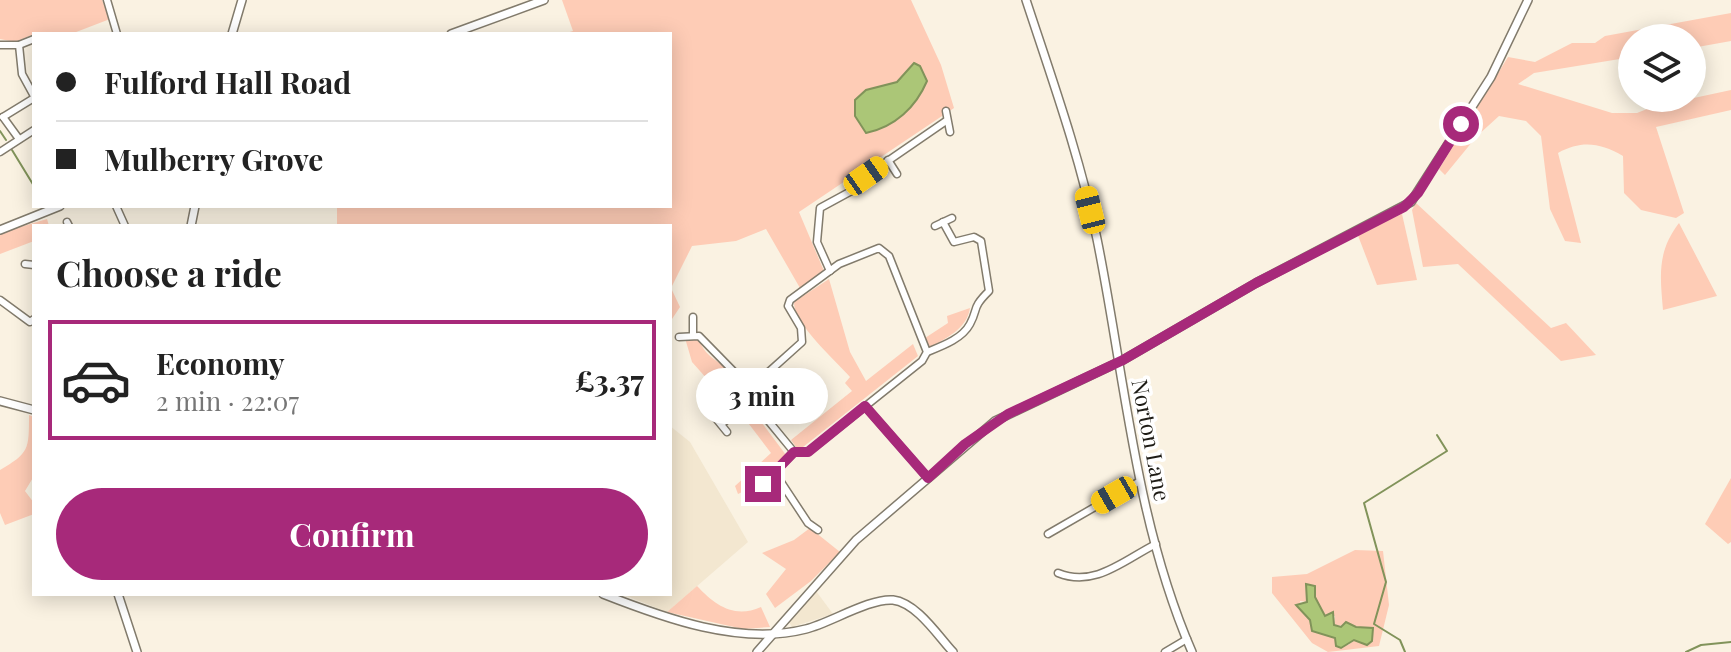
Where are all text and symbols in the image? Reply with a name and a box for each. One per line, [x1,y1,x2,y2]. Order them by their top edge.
map controls [1618,24,1706,112]
button: layers [1618,24,1706,112]
text: Fulford Hall Road [104,62,351,102]
route start [1443,106,1479,142]
text: Mulberry Grove [104,139,323,179]
car [839,152,893,200]
car [1073,184,1107,236]
text: Choose a ride [56,248,282,296]
text: Economy [156,343,285,383]
icon: car [60,344,132,416]
text: £3.37 [575,360,644,400]
callout: 3 min [697,368,829,424]
street label: Norton Lane [1125,376,1179,504]
text: 3 min [729,378,795,413]
text: 2 min · 22:07 [156,383,299,418]
route end [745,466,781,502]
car [1087,473,1141,517]
button: Confirm [56,488,648,580]

